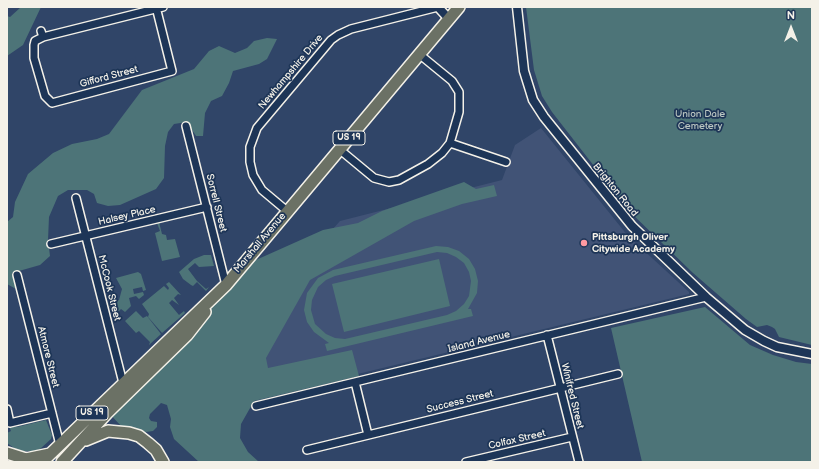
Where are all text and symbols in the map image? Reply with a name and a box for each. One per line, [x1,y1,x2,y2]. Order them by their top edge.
north arrow [771,8,811,48]
text: N [787,9,795,22]
street label: Newhampshire Drive [256,32,326,112]
street label: Gifford Street [79,63,139,91]
park label: Union Dale Cemetery [675,108,725,132]
road number: US 19 [333,131,365,145]
street label: Brighton Road [590,161,640,219]
street label: Sorrell Street [203,173,229,233]
street label: Halsey Place [97,204,157,228]
street label: Marshall Avenue [231,211,289,275]
place label: Pittsburgh Oliver Citywide Academy [592,231,675,254]
marker: Pittsburgh Oliver Citywide Academy [579,238,589,248]
street label: McCook Street [95,254,123,322]
street label: Atmore Street [35,325,61,389]
street label: Island Avenue [447,328,511,356]
street label: Winifred Street [558,362,586,430]
street label: Success Street [425,388,495,416]
road number: US 19 [76,406,108,420]
street label: Colfax Street [487,428,547,452]

